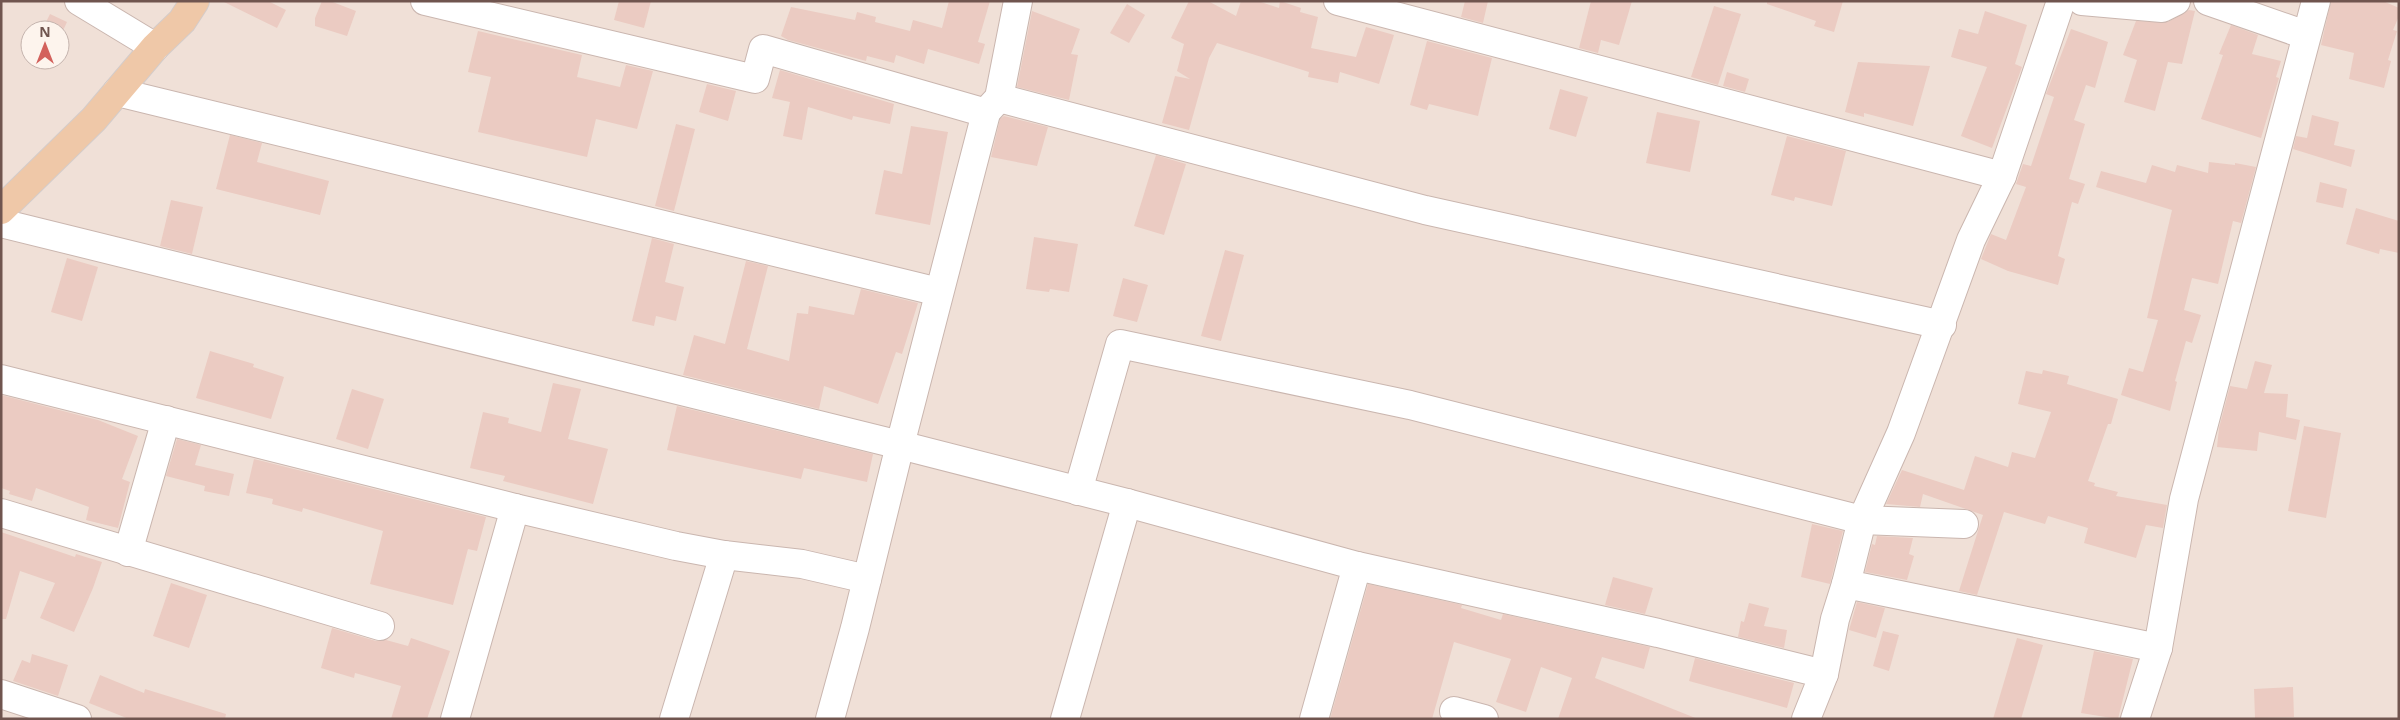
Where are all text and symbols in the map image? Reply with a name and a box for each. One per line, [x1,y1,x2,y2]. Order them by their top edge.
north arrow [20,20,70,70]
text: N [39,22,51,41]

